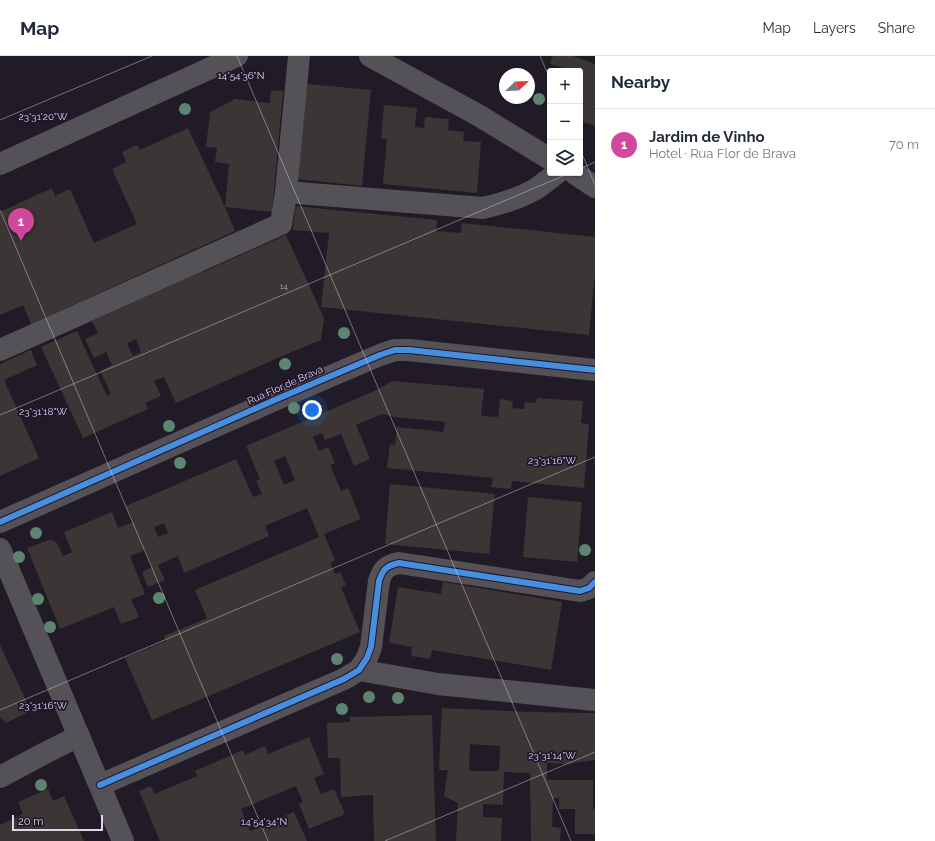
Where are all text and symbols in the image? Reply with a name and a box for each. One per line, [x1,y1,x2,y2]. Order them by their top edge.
text: Map [20,17,59,39]
text: Map [763,20,791,36]
text: Layers [813,20,856,36]
text: Share [878,20,915,36]
north arrow [499,68,535,104]
map controls [547,68,583,176]
button: + [547,68,583,104]
text: 14°54'36"N [218,70,264,81]
text: Nearby [611,72,670,92]
button: − [547,104,583,140]
text: 23°31'20"W [19,111,68,122]
text: Jardim de Vinho [649,128,765,146]
text: 1 [621,137,627,152]
text: 70 m [889,137,919,152]
button: layers [547,140,583,176]
text: Hotel · Rua Flor de Brava [649,146,796,161]
pin: 1 [8,208,34,241]
house number: 14 [280,281,289,291]
street label: Rua Flor de Brava [246,363,324,407]
your location [302,400,322,420]
text: 23°31'18"W [19,406,67,417]
text: 23°31'16"W [528,455,576,466]
text: 23°31'16"W [19,700,67,711]
text: 23°31'14"W [528,750,576,761]
scale bar [12,813,103,832]
text: 20 m [18,815,43,828]
text: 14°54'34"N [241,816,287,827]

